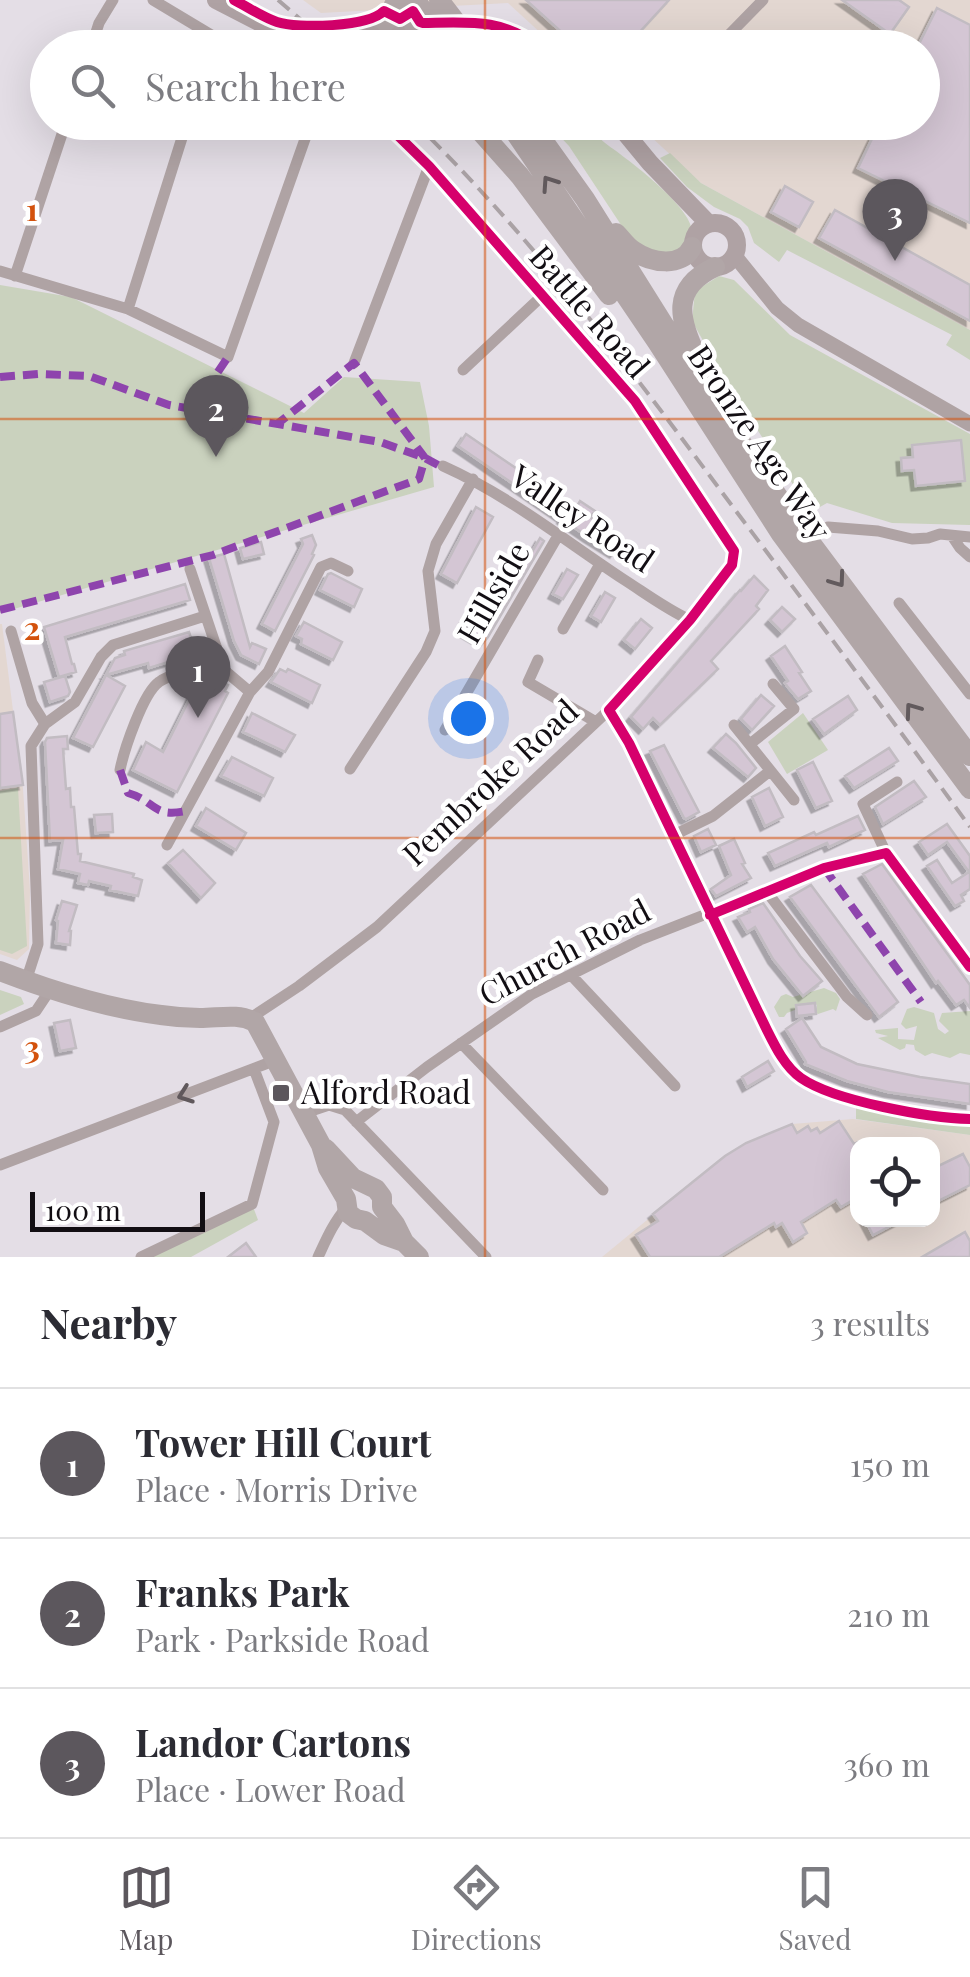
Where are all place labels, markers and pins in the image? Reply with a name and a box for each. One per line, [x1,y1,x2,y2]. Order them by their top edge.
pin: 3 [862,178,928,261]
pin: 2 [184,374,248,457]
pin: 1 [166,636,230,718]
place label: Alford Road [300,1069,471,1112]
marker: Alford Road [270,1082,292,1104]

